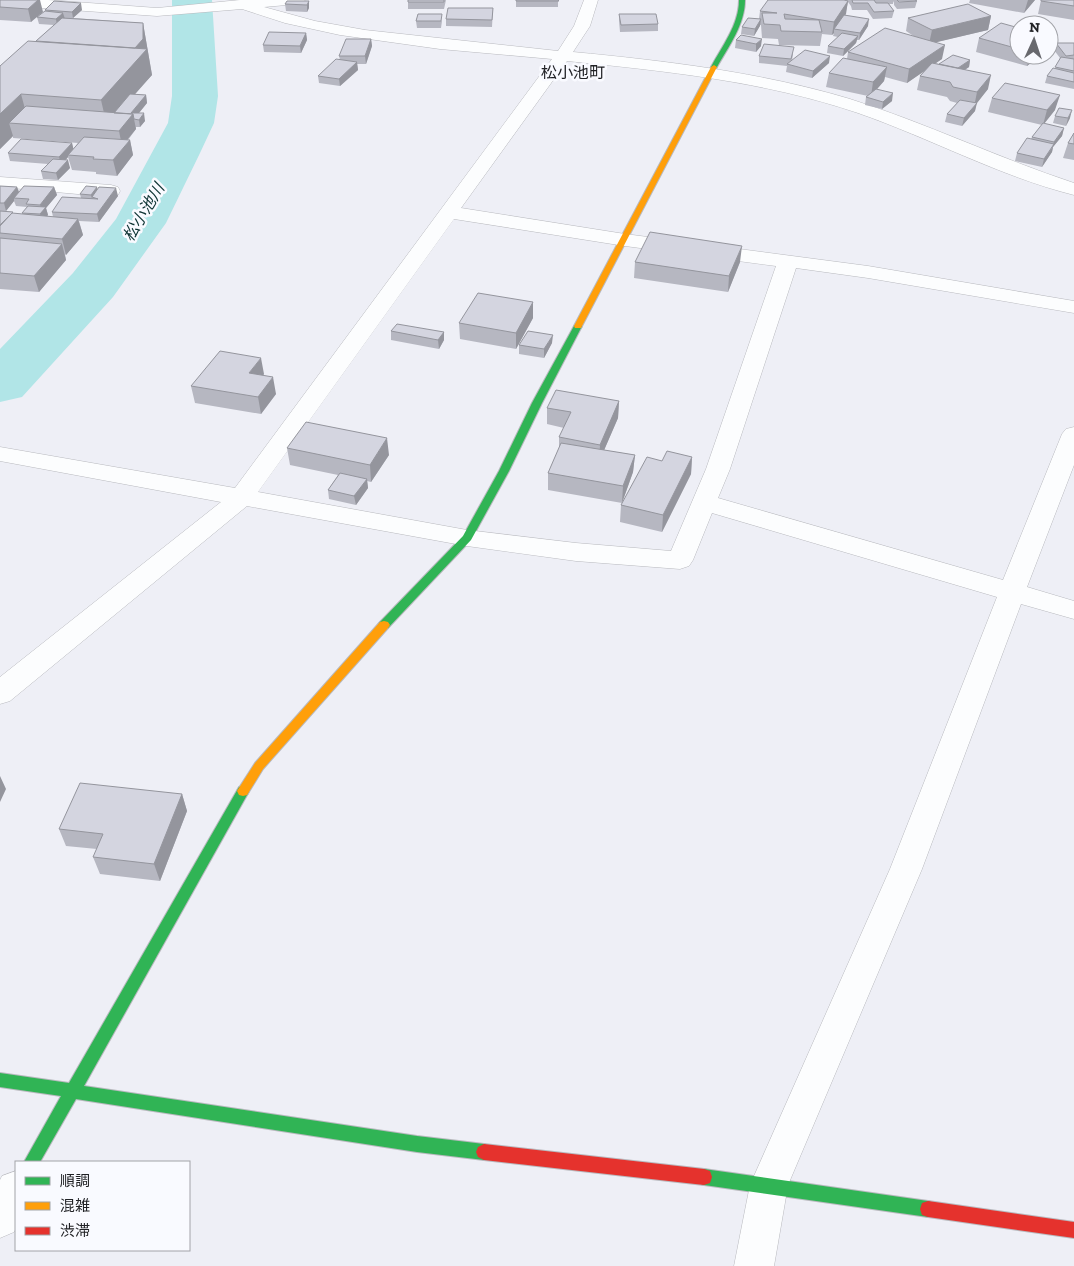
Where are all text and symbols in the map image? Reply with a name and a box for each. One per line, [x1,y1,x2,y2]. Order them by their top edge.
north arrow [1009,15,1059,65]
text: N [1029,19,1041,36]
district label: 松小池町 [541,63,605,82]
water label: 松小池川 [119,178,169,245]
legend [15,1161,190,1251]
text: 順調 [60,1172,90,1190]
text: 混雑 [60,1197,90,1215]
text: 渋滞 [60,1222,90,1240]

